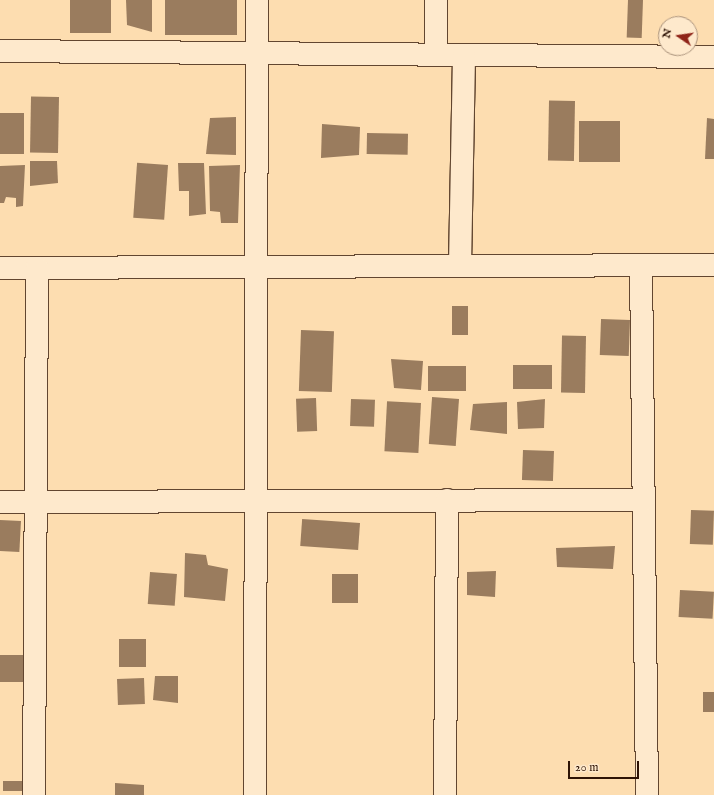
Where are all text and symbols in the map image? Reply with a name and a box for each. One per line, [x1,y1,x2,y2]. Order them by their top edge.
north arrow [658,16,698,56]
text: N [659,27,675,40]
scale bar [570,753,641,779]
text: 20 m [575,760,598,775]

